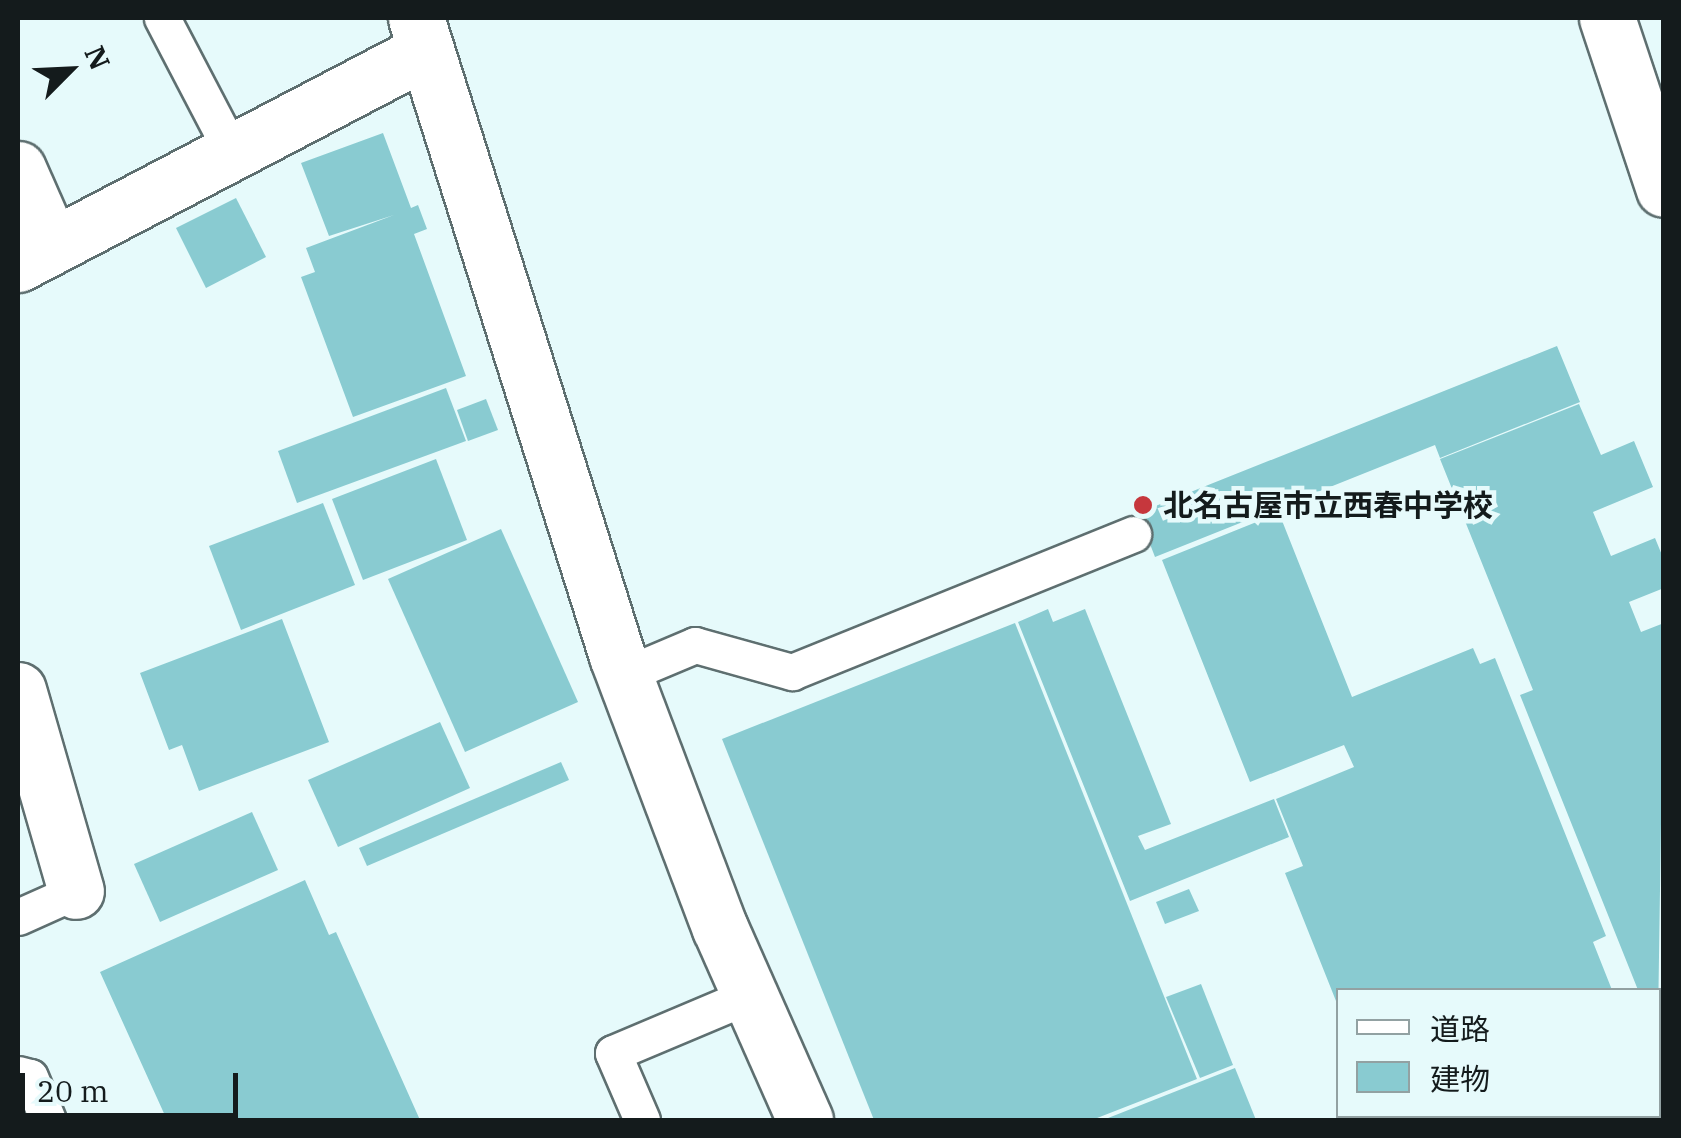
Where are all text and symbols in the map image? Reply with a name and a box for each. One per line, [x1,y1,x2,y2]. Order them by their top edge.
north arrow [20,20,120,120]
text: N [76,40,119,75]
place label: 北名古屋市立西春中学校 [1163,487,1493,523]
marker: 北名古屋市立西春中学校 [1132,494,1154,516]
legend [1336,988,1661,1118]
text: 道路 [1430,1009,1490,1048]
scale bar [25,1053,242,1115]
text: 建物 [1430,1059,1490,1098]
text: 20 m [37,1071,109,1110]

